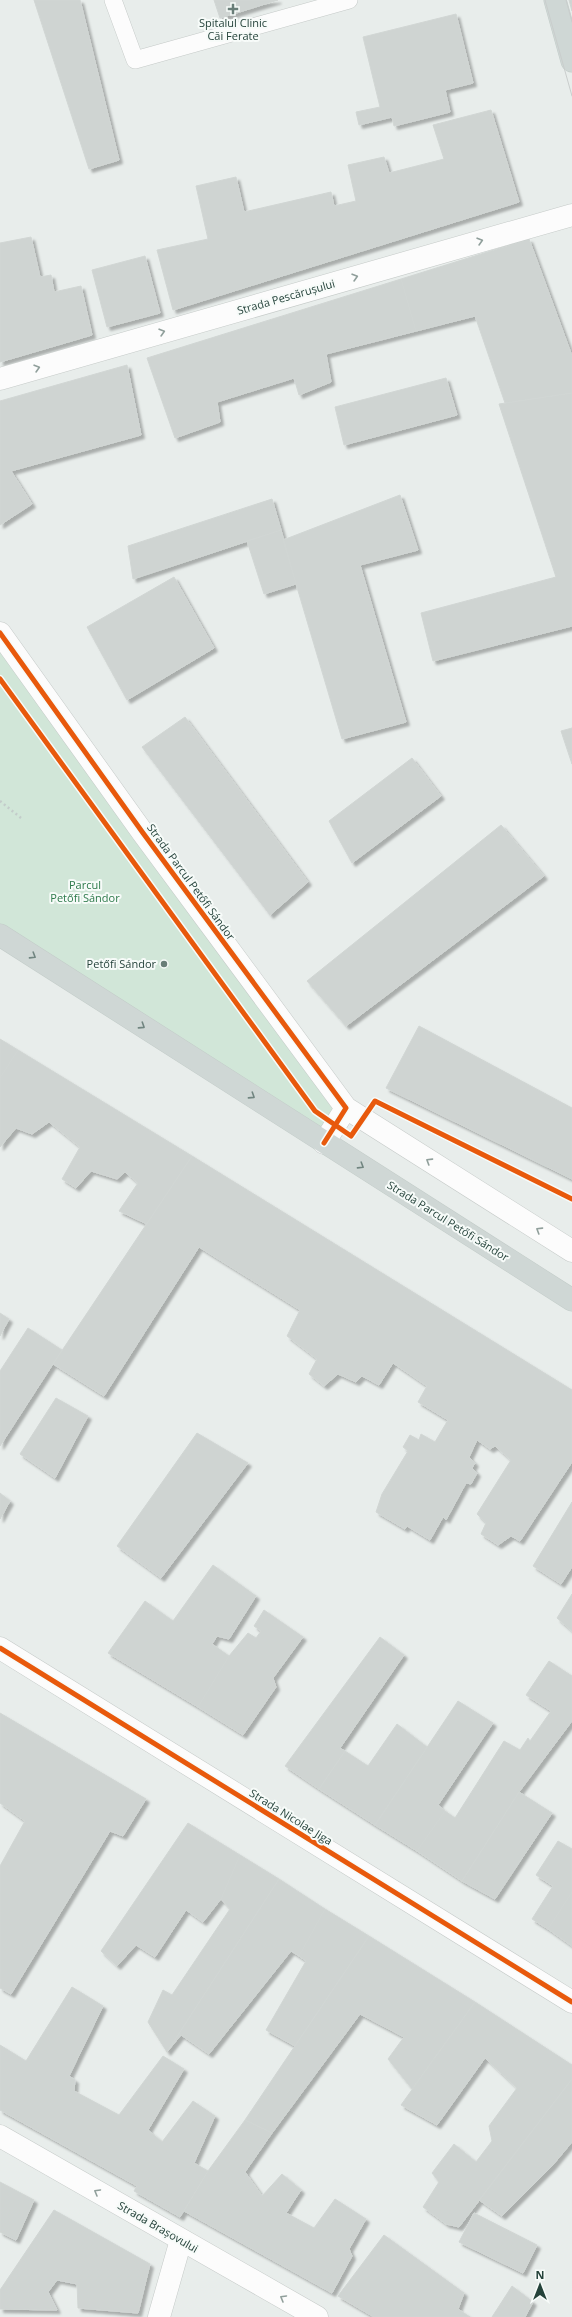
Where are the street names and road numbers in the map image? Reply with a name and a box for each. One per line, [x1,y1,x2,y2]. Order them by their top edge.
street label: Strada Pescărușului [235,275,337,318]
street label: Strada Parcul Petőfi Sándor [144,820,239,943]
street label: Strada Parcul Petőfi Sándor [385,1177,512,1264]
street label: Strada Nicolae Jiga [247,1785,336,1848]
street label: Strada Brașovului [115,2197,201,2256]

